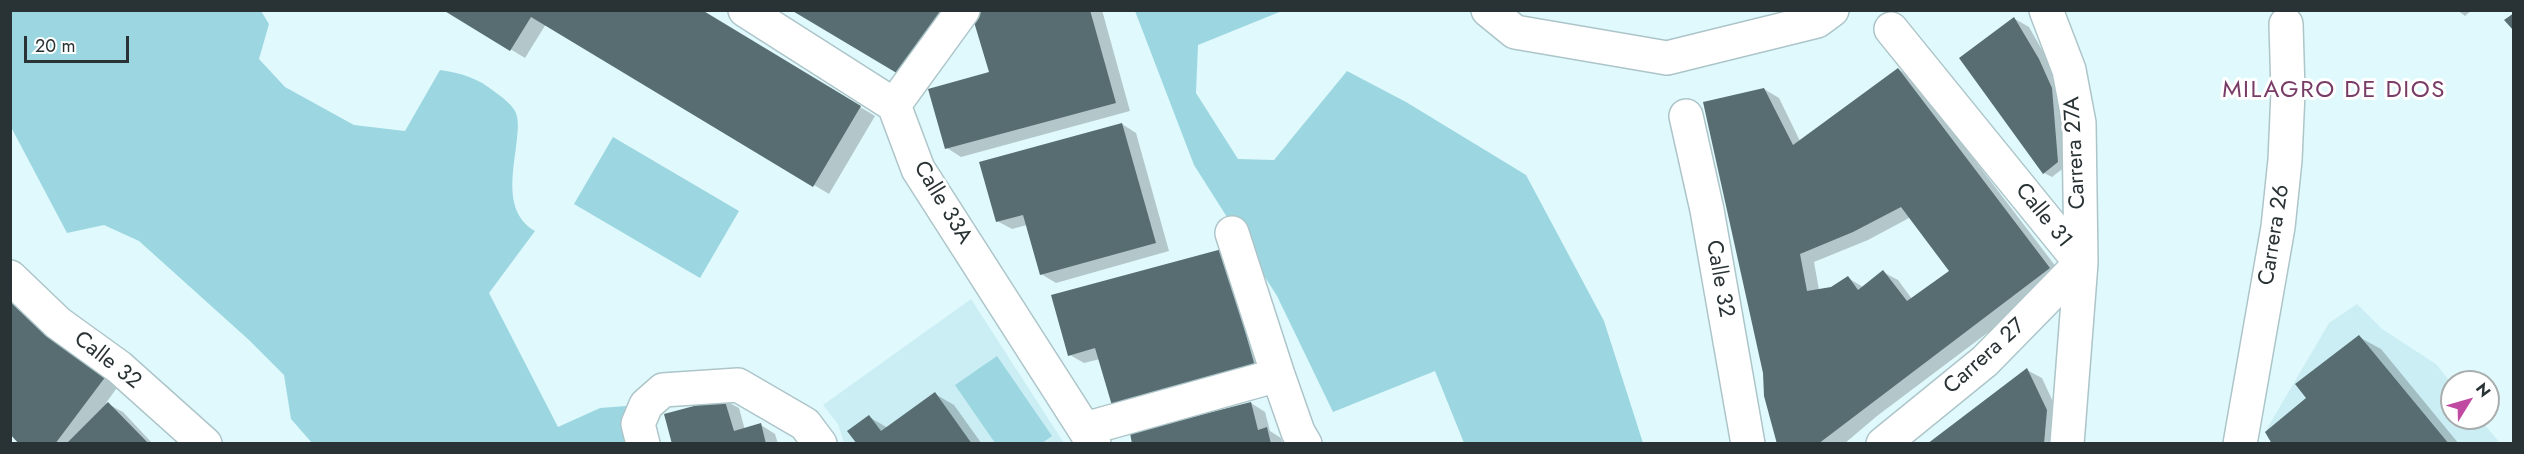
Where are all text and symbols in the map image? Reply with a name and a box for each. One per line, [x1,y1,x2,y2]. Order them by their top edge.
scale bar [27,24,132,62]
text: 20 m [35,33,75,59]
district label: MILAGRO DE DIOS [2222,77,2446,105]
street label: Carrera 27A [2060,96,2092,210]
street label: Calle 33A [907,157,977,249]
street label: Calle 31 [2009,178,2077,254]
street label: Carrera 26 [2254,183,2296,287]
street label: Calle 32 [1699,238,1739,320]
street label: Carrera 27 [1939,314,2031,400]
street label: Calle 32 [68,327,146,395]
north arrow [2440,370,2500,430]
text: N [2470,378,2496,402]

